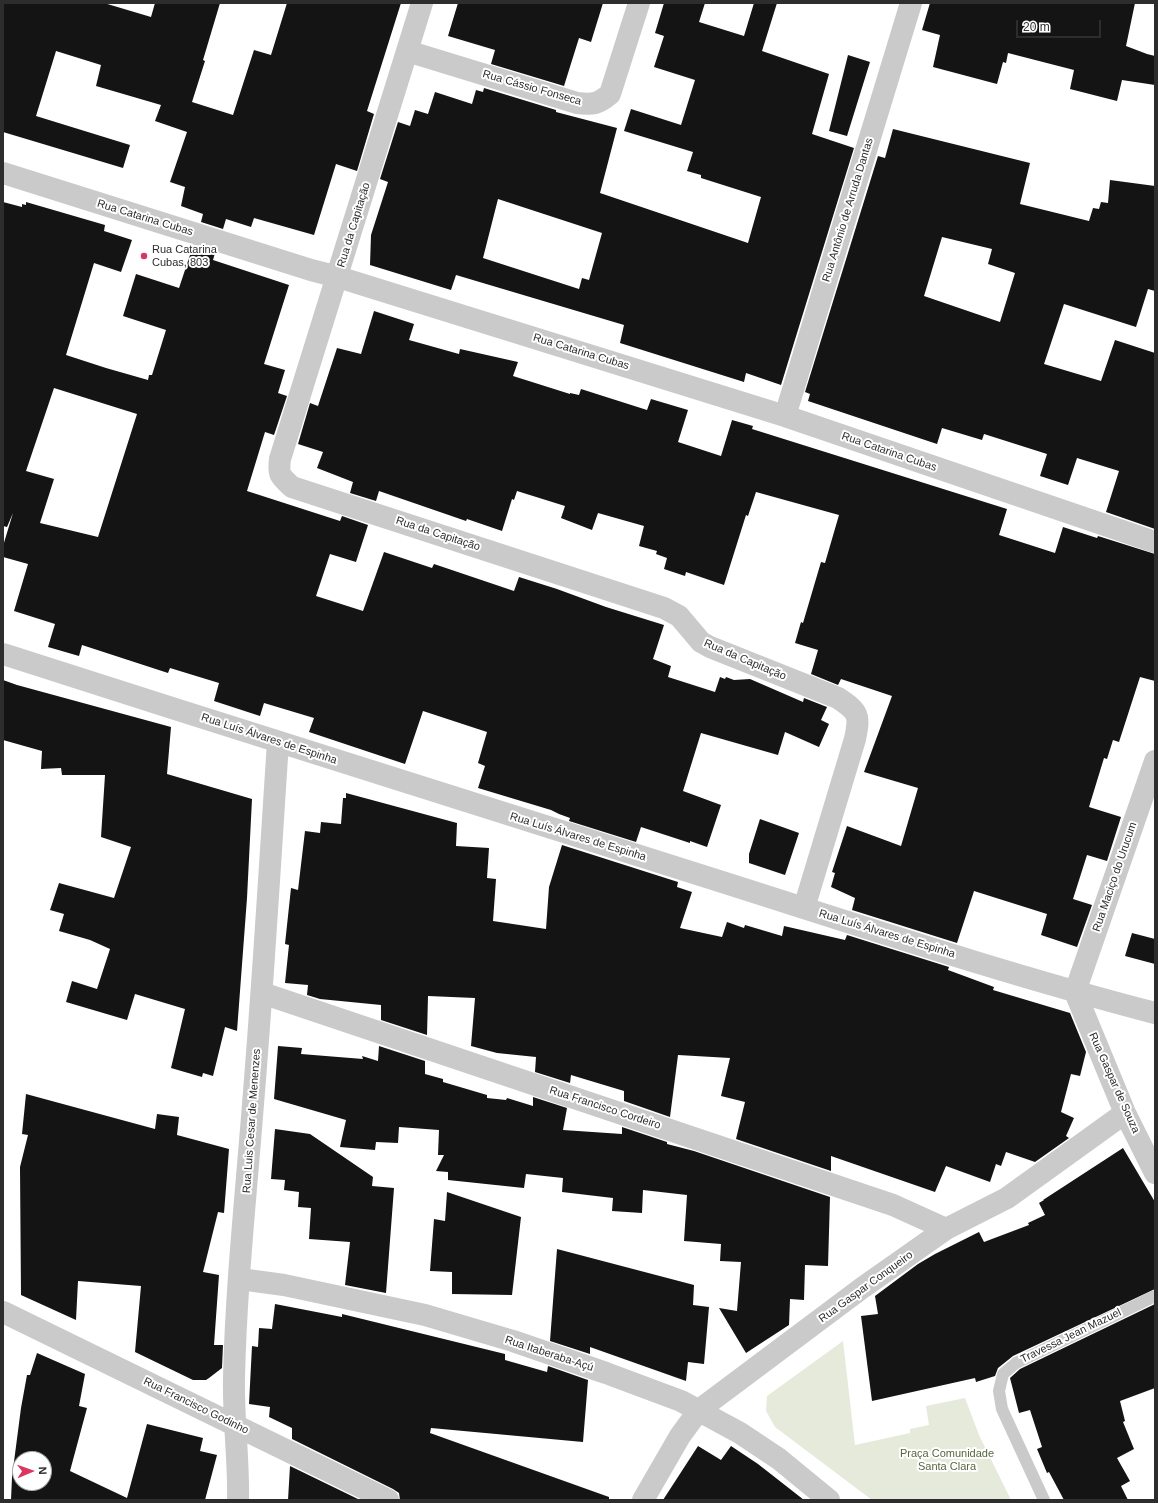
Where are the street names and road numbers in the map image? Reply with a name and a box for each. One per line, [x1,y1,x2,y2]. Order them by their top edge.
street label: Rua Cássio Fonseca [481,68,583,108]
street label: Rua Antônio de Arruda Dantas [820,136,876,284]
street label: Rua da Capitação [335,181,373,269]
street label: Rua Catarina Cubas [95,197,195,239]
street label: Rua Catarina Cubas [531,331,631,373]
street label: Rua Catarina Cubas [840,430,938,474]
street label: Rua da Capitação [394,514,482,554]
street label: Rua da Capitação [702,637,788,683]
street label: Rua Luís Álvares de Espinha [200,711,338,767]
street label: Rua Luís Álvares de Espinha [508,810,648,864]
street label: Rua Maciço do Urucum [1090,821,1140,933]
street label: Rua Luís Álvares de Espinha [817,907,957,961]
street label: Rua Gaspar de Souza [1086,1031,1142,1135]
street label: Rua Luis Cesar de Menenzes [240,1048,264,1194]
street label: Rua Francisco Cordeiro [548,1084,662,1132]
street label: Rua Gaspar Conqueiro [816,1248,916,1326]
street label: Travessa Jean Mazuel [1019,1306,1123,1366]
street label: Rua Itaberaba-Açú [503,1333,595,1375]
street label: Rua Francisco Godinho [141,1375,251,1437]

